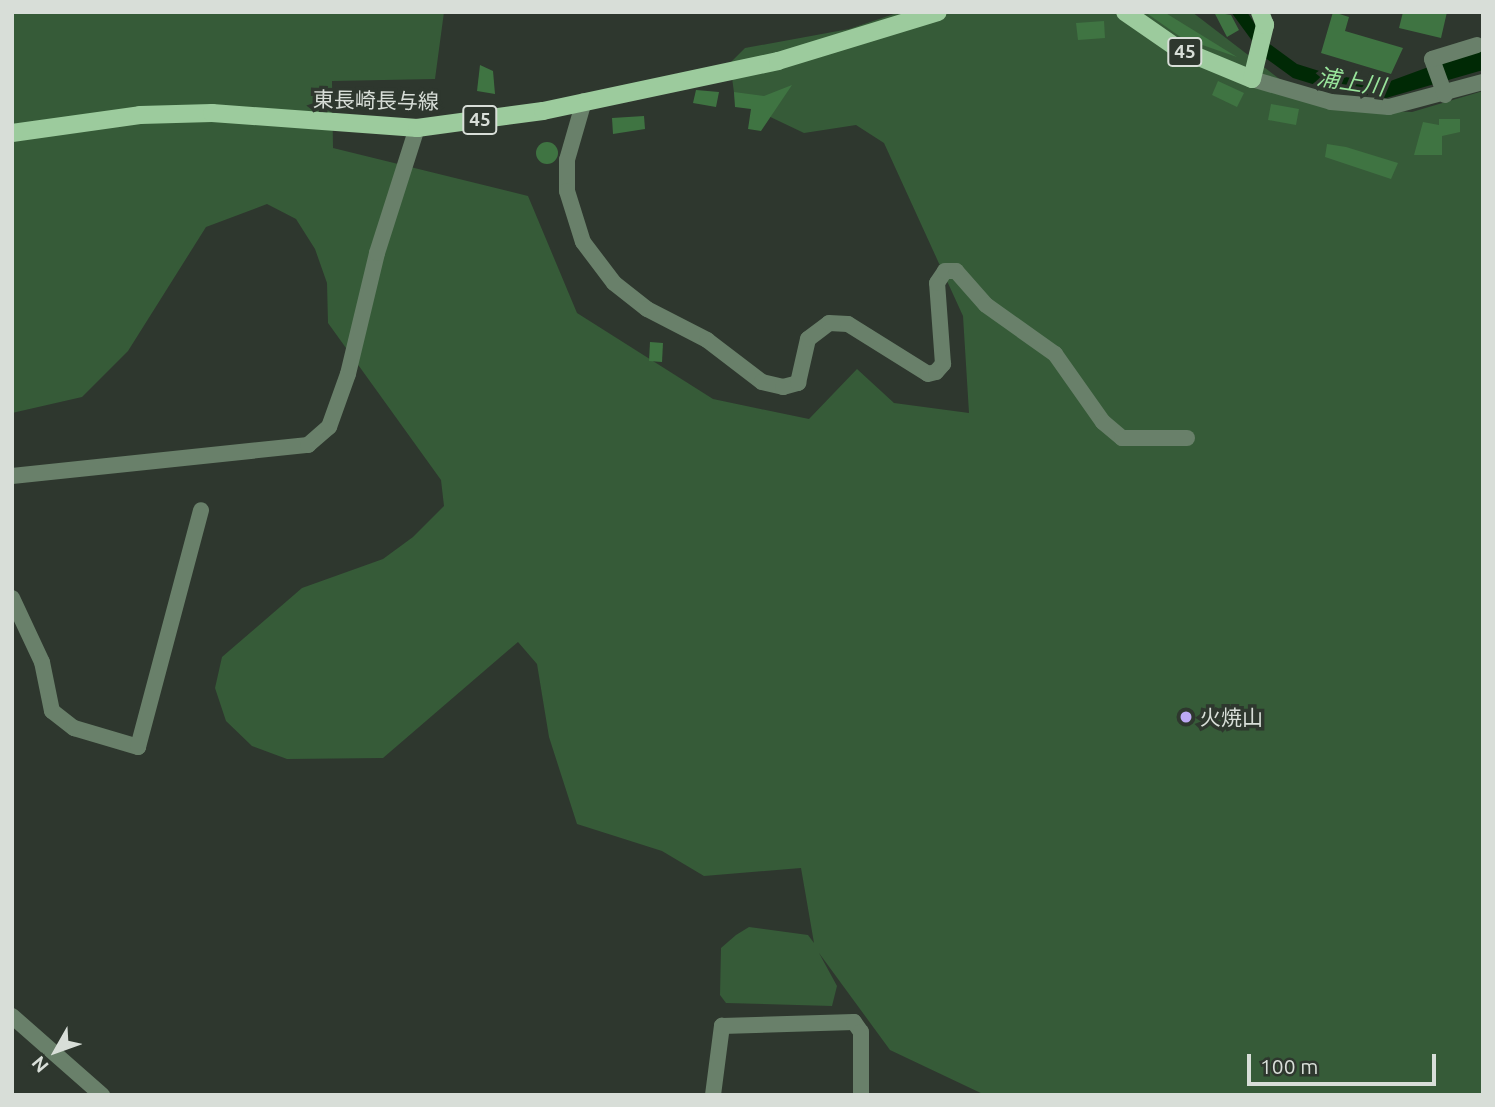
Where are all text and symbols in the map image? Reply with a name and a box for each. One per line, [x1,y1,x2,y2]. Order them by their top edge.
road number: 45 [1166,36,1204,68]
water label: 浦上川 [1315,63,1387,101]
street label: 東長崎長与線 [313,86,439,114]
road number: 45 [461,104,499,136]
place label: 火焼山 [1200,704,1263,730]
marker: 火焼山 [1178,709,1194,725]
north arrow [21,1016,91,1086]
scale bar [1250,1040,1439,1084]
text: N [27,1052,53,1077]
text: 100 m [1260,1054,1318,1078]

